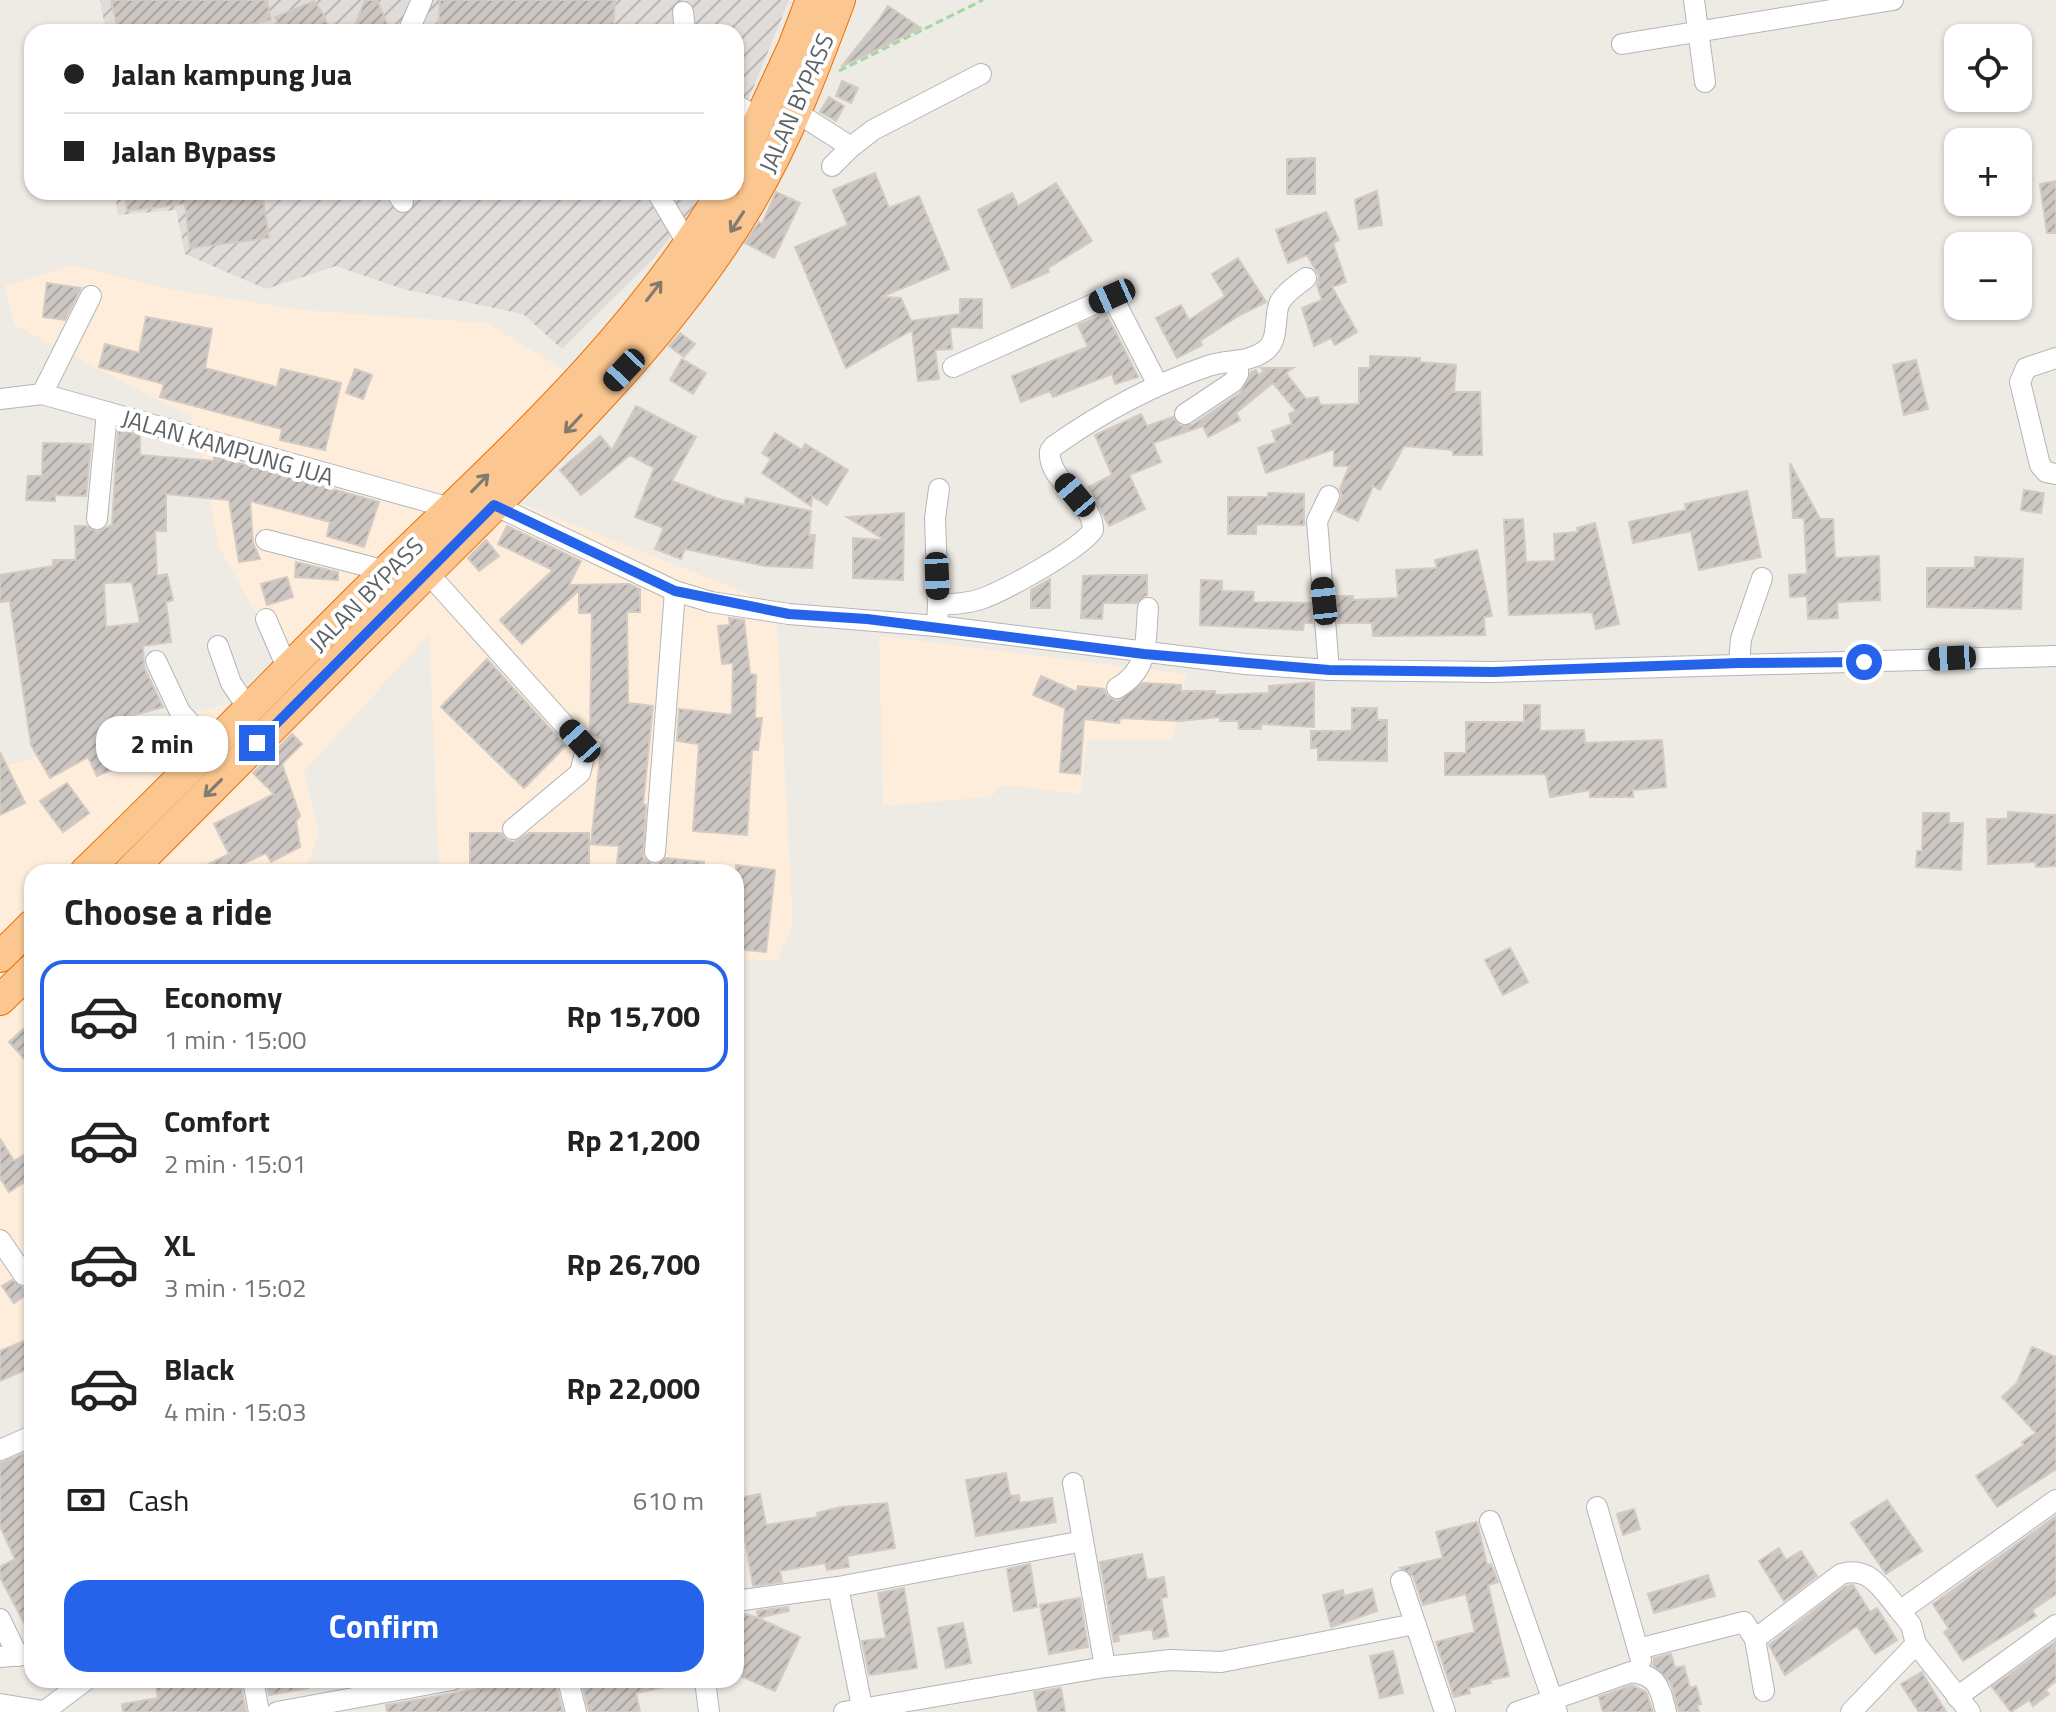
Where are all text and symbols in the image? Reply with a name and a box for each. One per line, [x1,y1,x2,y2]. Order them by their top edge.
map controls [1944,24,2032,320]
button: locate [1944,24,2032,112]
street label: JALAN BYPASS [749,27,843,179]
text: Jalan kampung Jua [112,51,352,97]
text: Jalan Bypass [112,128,276,174]
button: + [1944,128,2032,216]
one-way arrow [728,211,745,233]
button: − [1944,232,2032,320]
car [1085,275,1139,317]
one-way arrow [646,281,663,302]
car [599,344,649,396]
street label: JALAN KAMPUNG JUA [118,399,338,495]
one-way arrow [564,414,583,434]
car [1050,469,1100,521]
one-way arrow [470,473,489,493]
street label: JALAN BYPASS [300,528,432,660]
car [924,552,950,600]
car [1310,576,1338,626]
route start [1846,644,1882,680]
car [1927,645,1977,671]
callout: 2 min [97,715,229,771]
car [555,715,605,767]
text: 2 min [130,724,194,763]
route end [239,725,275,761]
one-way arrow [204,778,223,797]
text: Choose a ride [64,884,272,939]
text: Economy [164,974,282,1020]
icon: car [68,980,140,1052]
text: Rp 15,700 [567,993,700,1039]
text: 1 min · 15:00 [164,1020,307,1059]
text: Comfort [164,1098,270,1144]
icon: car [68,1104,140,1176]
text: Rp 21,200 [567,1117,700,1163]
text: 2 min · 15:01 [164,1144,307,1183]
text: XL [164,1222,195,1268]
icon: car [68,1228,140,1300]
text: Rp 26,700 [567,1241,700,1287]
text: 3 min · 15:02 [164,1268,307,1307]
text: Black [164,1346,235,1392]
icon: car [68,1352,140,1424]
text: Rp 22,000 [567,1365,700,1411]
text: 4 min · 15:03 [164,1392,307,1431]
text: Cash [128,1477,189,1523]
icon: cash [64,1478,108,1522]
text: 610 m [633,1481,704,1520]
button: Confirm [64,1580,704,1672]

